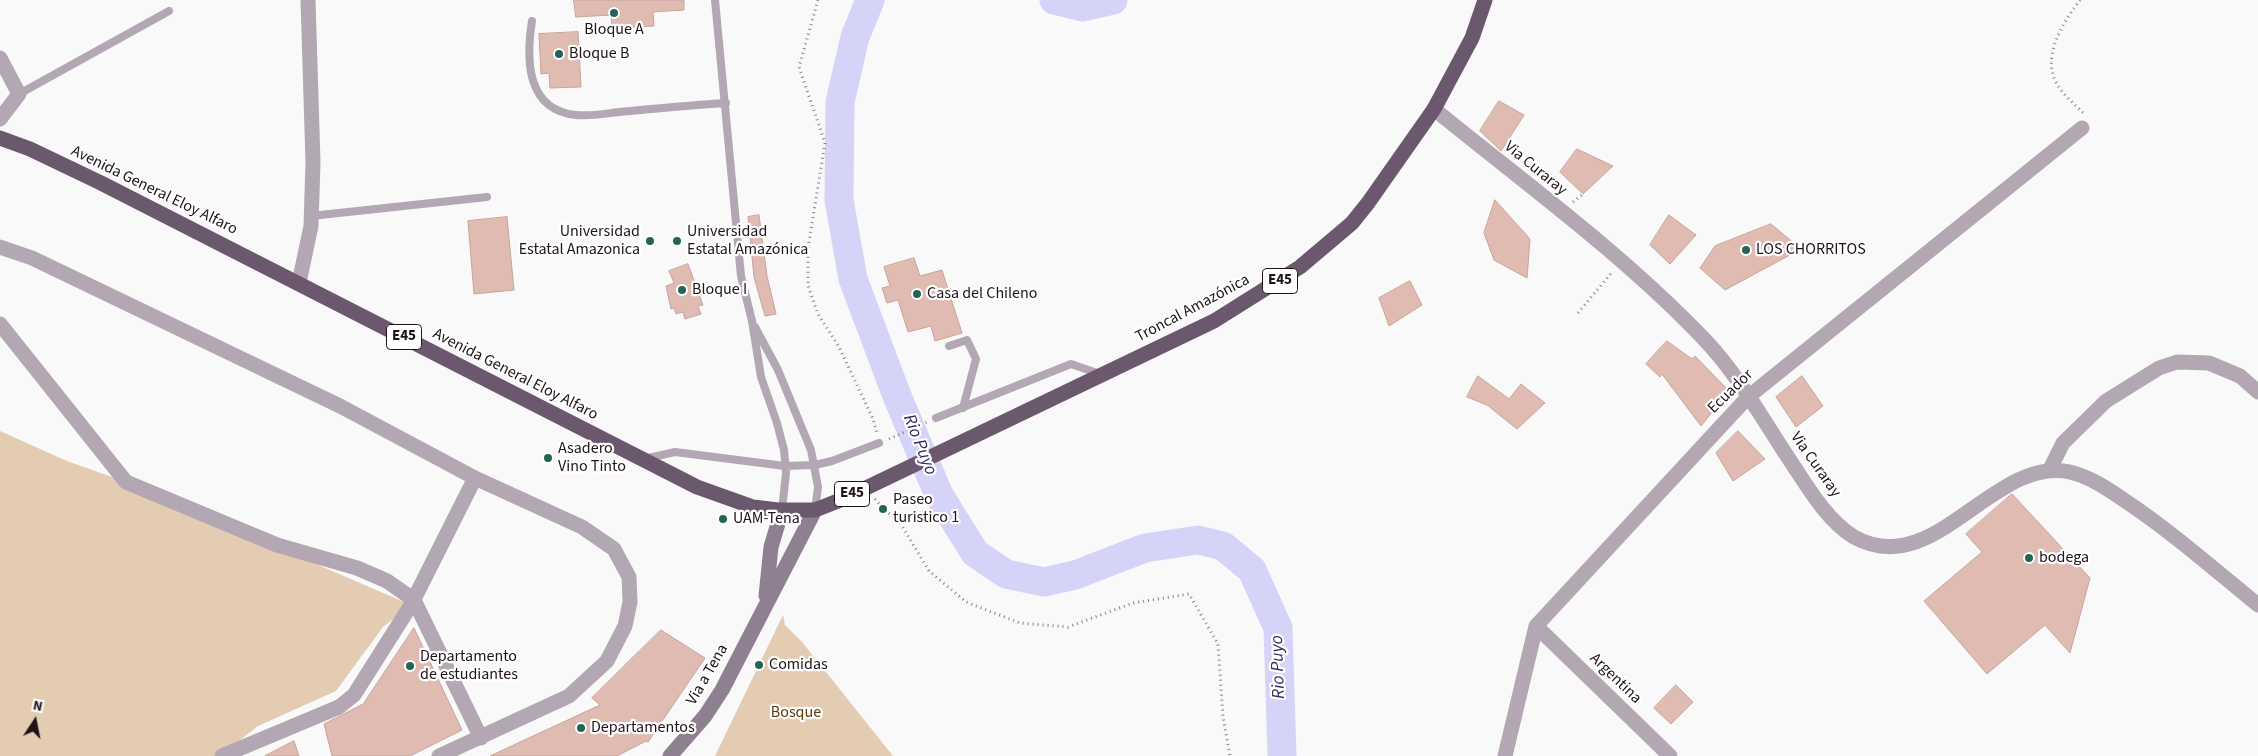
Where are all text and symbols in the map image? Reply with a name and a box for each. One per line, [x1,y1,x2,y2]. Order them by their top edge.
marker: Bloque A [608,7,620,19]
place label: Bloque A [584,20,644,40]
place label: Bloque B [569,44,629,64]
marker: Bloque B [553,48,565,60]
street label: Via Curaray [1500,138,1570,200]
street label: Avenida General Eloy Alfaro [68,142,240,240]
place label: Universidad Estatal Amazonica [519,222,640,260]
place label: Universidad Estatal Amazónica [687,222,808,260]
marker: Universidad Estatal Amazonica [644,235,656,247]
marker: Universidad Estatal Amazónica [671,235,683,247]
place label: LOS CHORRITOS [1756,240,1866,260]
marker: LOS CHORRITOS [1740,244,1752,256]
road number: E45 [1262,268,1298,294]
street label: Troncal Amazónica [1133,271,1253,347]
place label: Bloque I [692,280,747,300]
marker: Bloque I [676,284,688,296]
place label: Casa del Chileno [927,284,1037,304]
marker: Casa del Chileno [911,288,923,300]
road number: E45 [386,324,422,350]
street label: Avenida General Eloy Alfaro [429,325,601,425]
street label: Ecuador [1704,366,1758,418]
water label: Rio Puyo [897,411,941,479]
street label: Via Curaray [1786,429,1844,501]
place label: Asadero Vino Tinto [558,439,626,477]
marker: Asadero Vino Tinto [542,452,554,464]
road number: E45 [834,482,870,506]
place label: Paseo turistico 1 [893,490,959,528]
marker: Paseo turistico 1 [877,503,889,515]
place label: UAM-Tena [733,509,800,529]
marker: UAM-Tena [717,513,729,525]
place label: bodega [2039,548,2089,568]
marker: bodega [2023,552,2035,564]
water label: Rio Puyo [1267,635,1291,699]
street label: Via a Tena [683,641,733,709]
place label: Departamento de estudiantes [420,647,518,685]
street label: Argentina [1585,650,1645,708]
place label: Comidas [769,655,828,675]
marker: Comidas [753,659,765,671]
marker: Departamento de estudiantes [404,660,416,672]
north arrow [10,696,60,746]
text: N [31,696,44,717]
park label: Bosque [771,703,821,723]
place label: Departamentos [591,718,695,738]
marker: Departamentos [575,722,587,734]

